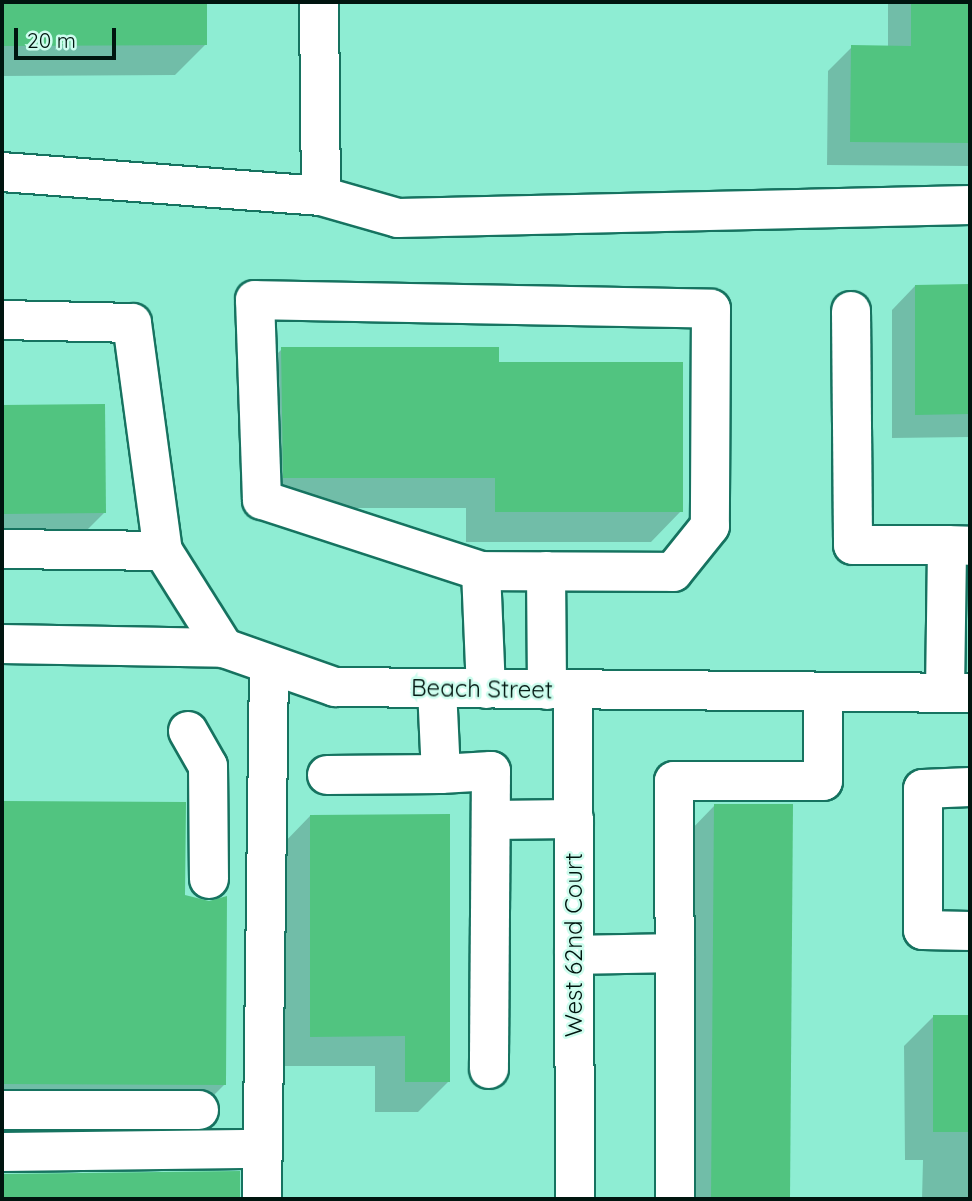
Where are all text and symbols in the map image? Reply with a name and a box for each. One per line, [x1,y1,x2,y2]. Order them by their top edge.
scale bar [18,14,119,58]
text: 20 m [27,27,76,53]
street label: Beach Street [411,673,553,705]
street label: West 62nd Court [560,853,588,1037]

